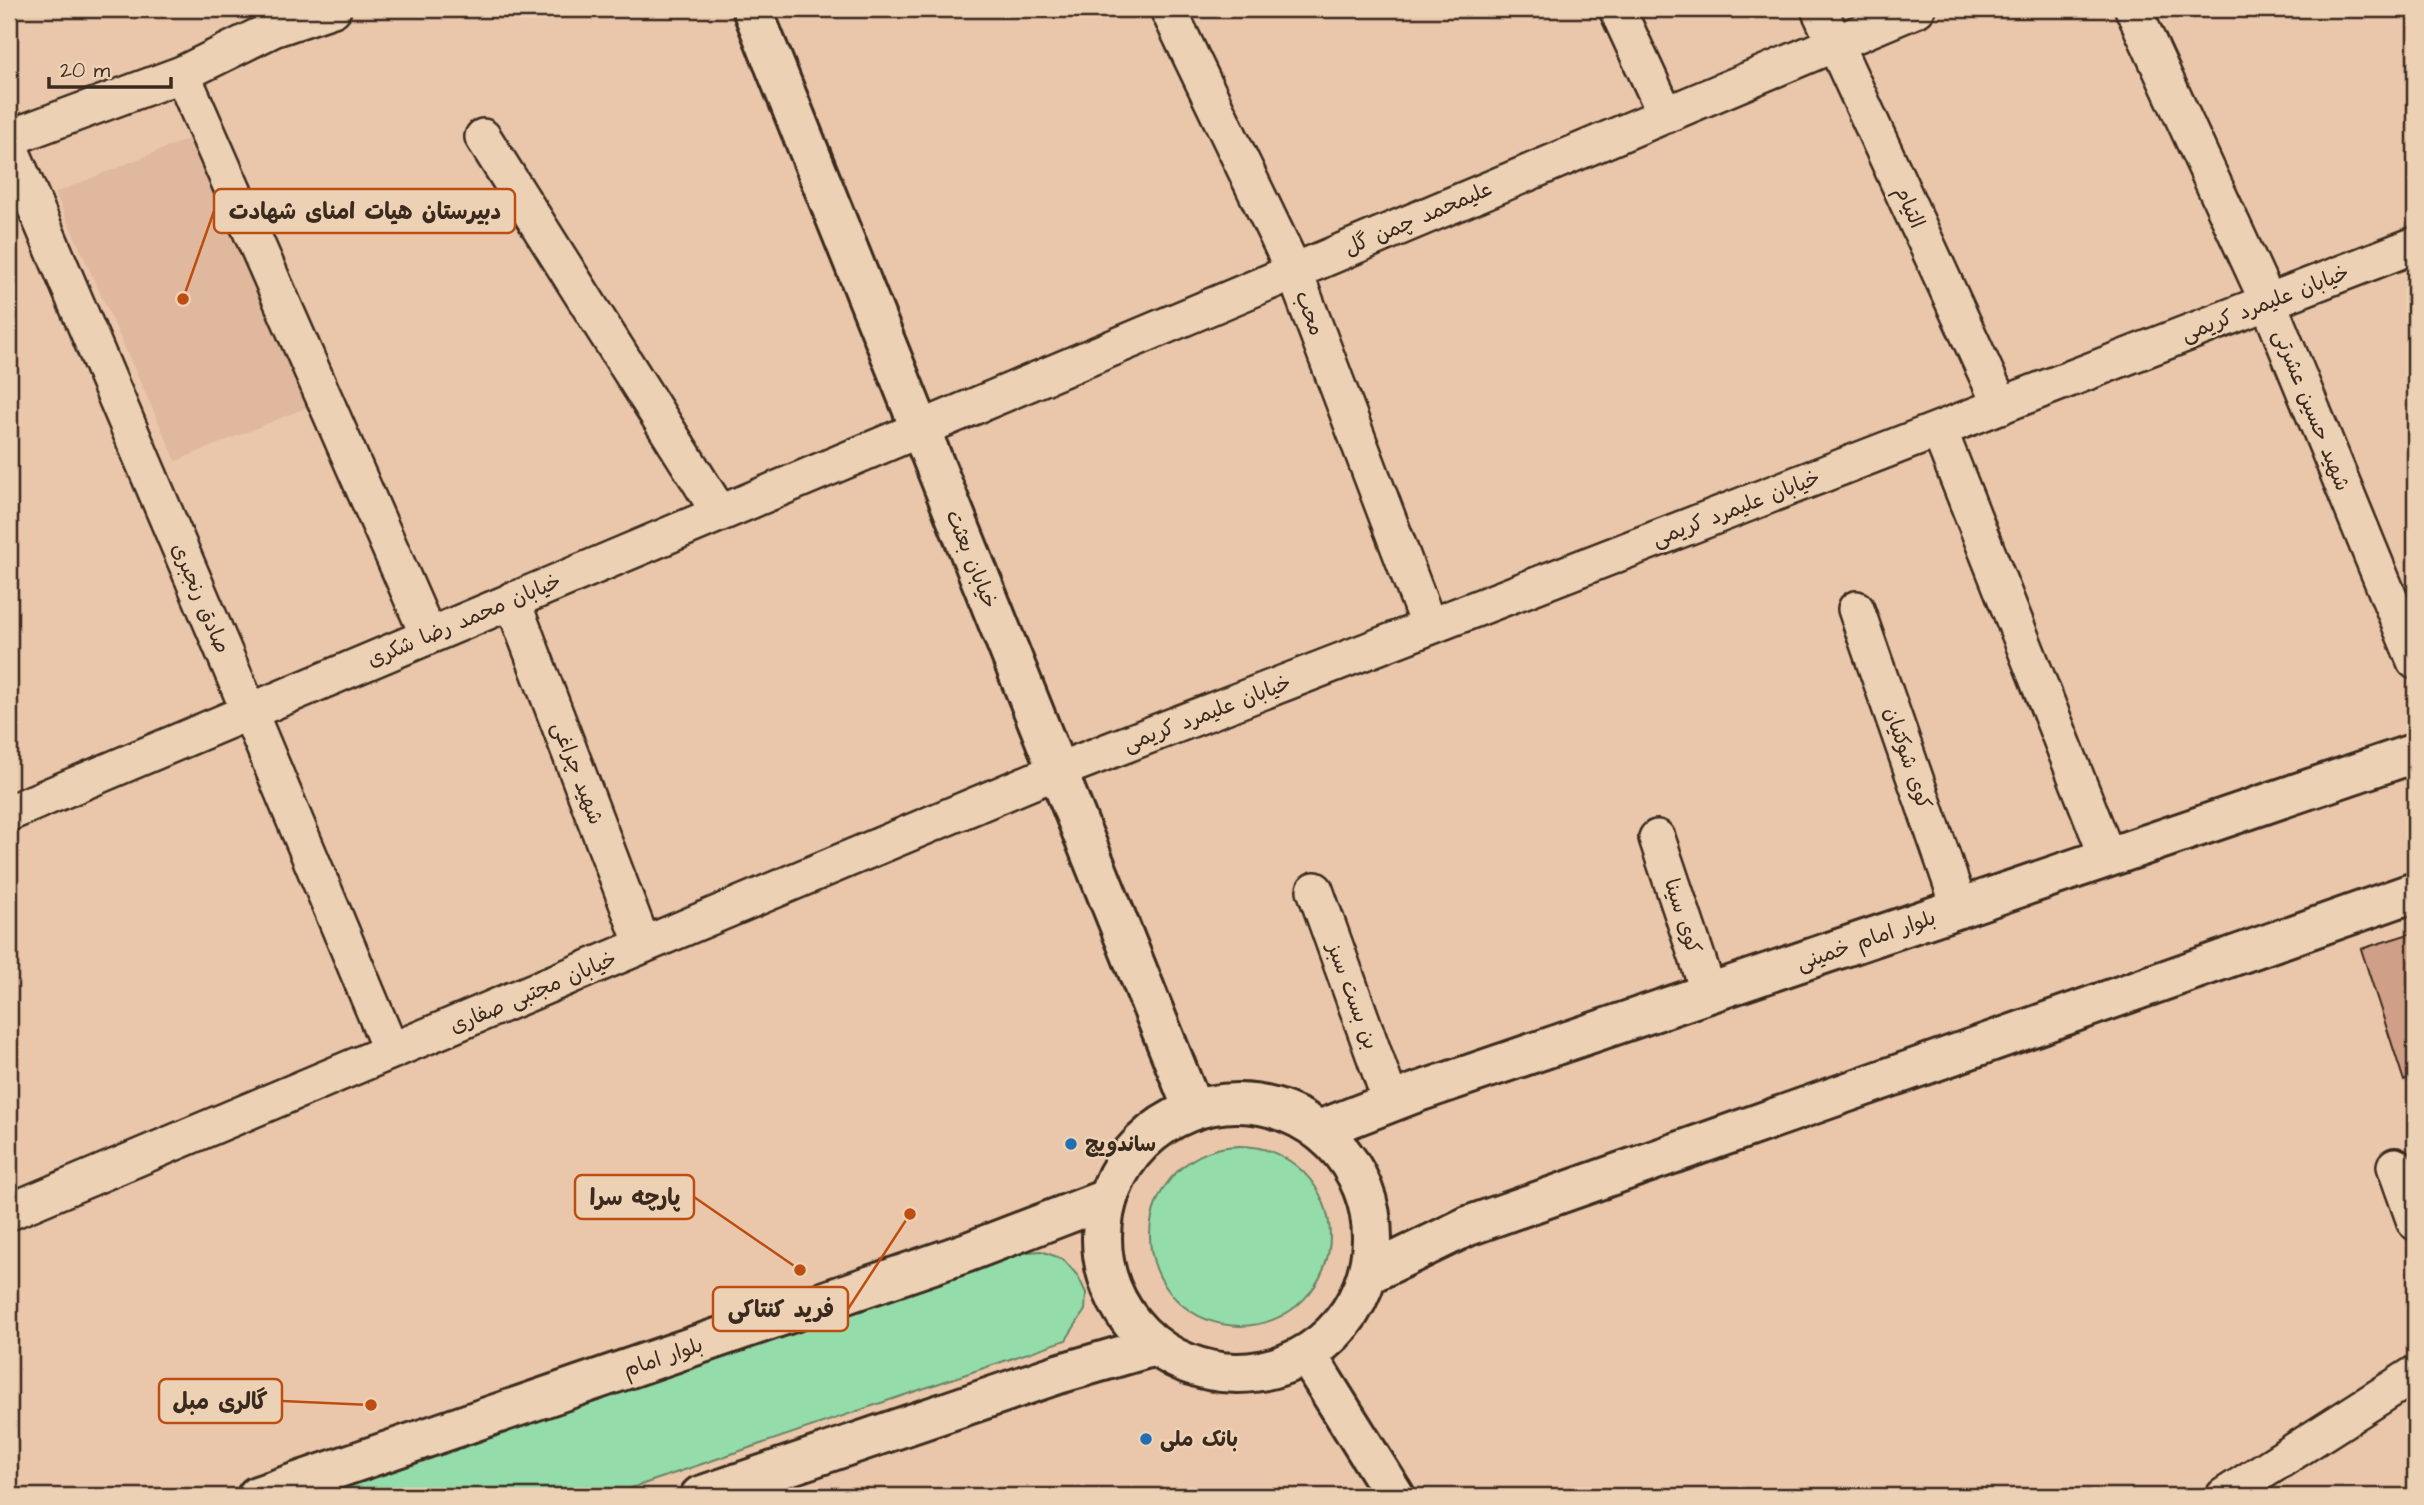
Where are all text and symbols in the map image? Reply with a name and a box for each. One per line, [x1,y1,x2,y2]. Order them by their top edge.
scale bar [49,46,172,90]
text: 20 m [60,56,111,85]
street label: علیمحمد چمن گل [1340,174,1497,263]
street label: التیام [1887,181,1932,233]
callout: دبیرستان هیات امنای شهادت [214,189,515,233]
text: دبیرستان هیات امنای شهادت [229,196,501,228]
street label: خیابان علیمرد کریمی [2177,258,2353,349]
street label: محب [1288,287,1331,340]
street label: شهید حسین عشرتی [2266,325,2357,495]
street label: خیابان علیمرد کریمی [1648,463,1824,554]
street label: خیابان بعثت [939,506,1004,613]
street label: صادق رنجبری [164,538,237,658]
street label: خیابان محمد رضا شکری [363,566,566,674]
street label: خیابان علیمرد کریمی [1119,668,1295,759]
street label: کوی شوکتیان [1876,703,1939,813]
street label: شهید چراغی [545,718,610,829]
street label: کوی سینا [1657,875,1708,957]
street label: بلوار امام خمینی [1793,903,1940,979]
street label: بن بست سبز [1319,937,1385,1054]
street label: خیابان مجتبی صفاری [445,944,621,1041]
place label: ساندویچ [1085,1130,1156,1159]
marker: ساندویچ [1063,1136,1079,1152]
callout: پارچه سرا [575,1175,694,1219]
text: پارچه سرا [590,1182,681,1214]
callout: فرید کنتاکی [713,1287,848,1331]
text: فرید کنتاکی [728,1294,834,1326]
street label: بلوار امام [619,1330,707,1386]
callout: گالری مبل [159,1379,282,1423]
text: گالری مبل [173,1386,268,1418]
place label: بانک ملی [1160,1425,1238,1454]
marker: بانک ملی [1138,1431,1154,1447]

